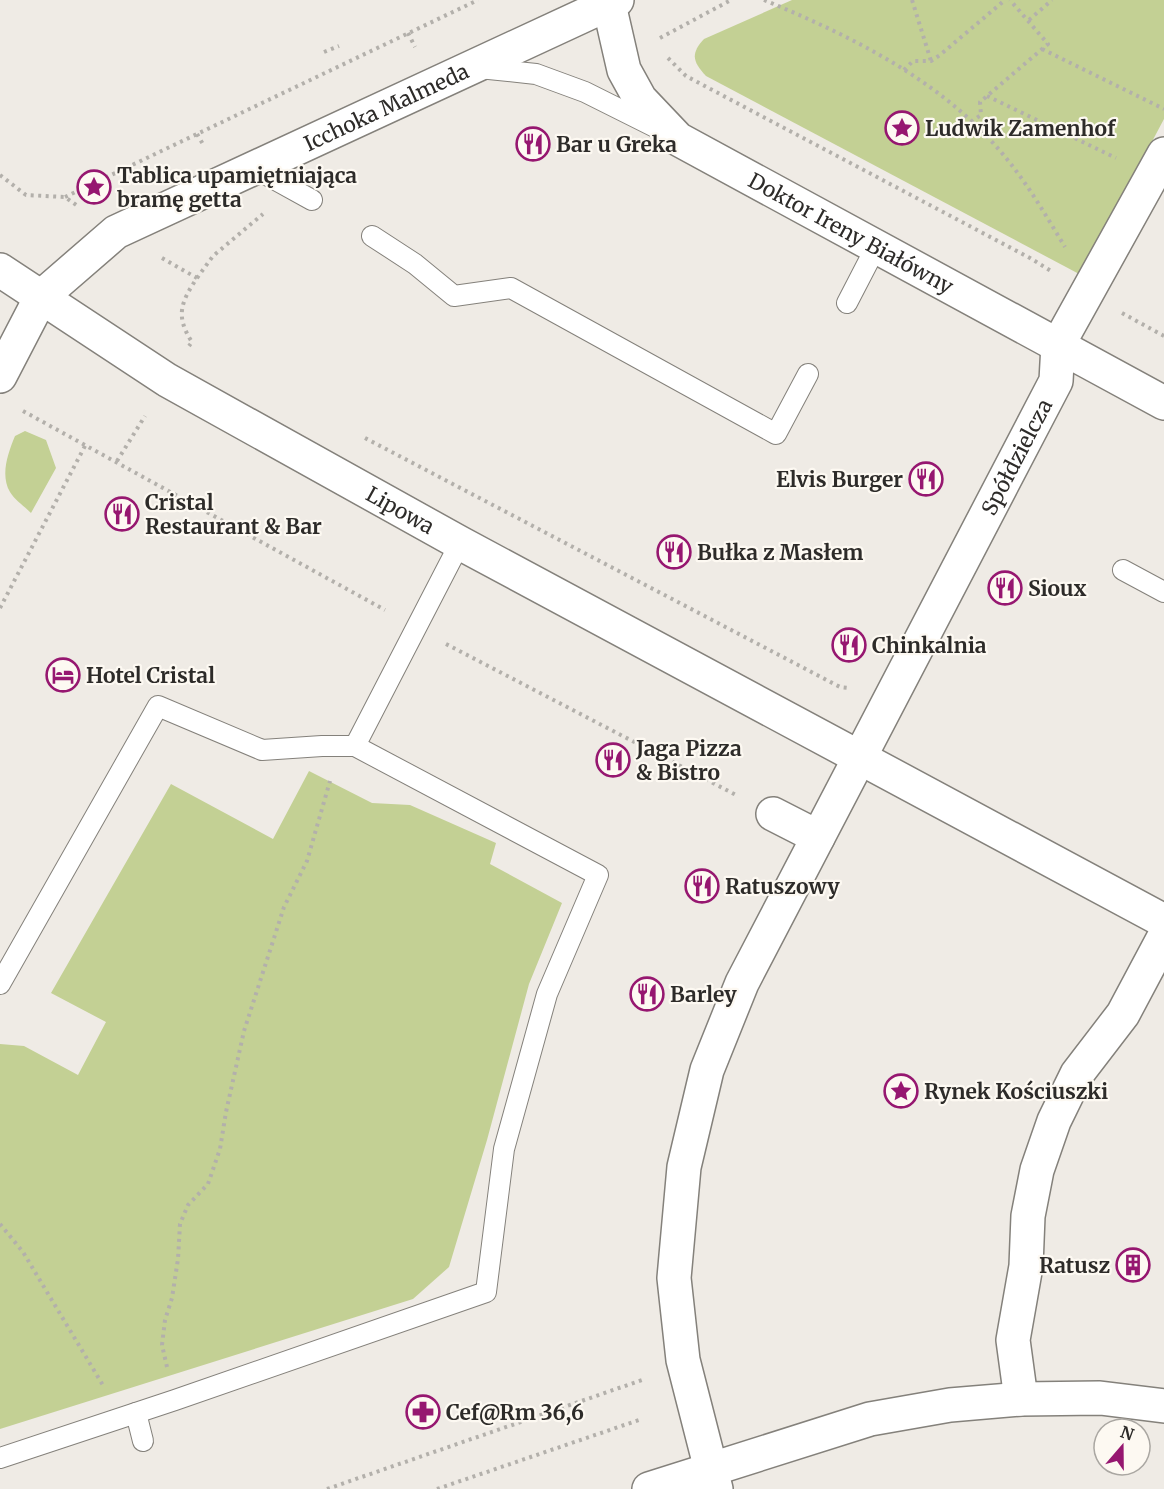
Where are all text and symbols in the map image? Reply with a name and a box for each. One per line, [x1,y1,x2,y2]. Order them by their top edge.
street label: Icchoka Malmeda [300,57,473,157]
place icon: Ludwik Zamenhof [884,110,920,146]
place label: Ludwik Zamenhof [925,115,1117,142]
restaurant icon: Bar u Greka [515,126,551,162]
place label: Bar u Greka [556,131,677,158]
place label: Tablica upamiętniająca bramę getta [117,162,357,213]
street label: Doktor Ireny Białówny [744,166,959,300]
place icon: Tablica upamiętniająca bramę getta [76,169,112,205]
street label: Spółdzielcza [975,394,1058,520]
restaurant icon: Elvis Burger [908,461,944,497]
place label: Elvis Burger [776,466,903,493]
street label: Lipowa [362,480,439,540]
place label: Cristal Restaurant & Bar [145,489,322,540]
restaurant icon: Cristal Restaurant & Bar [104,496,140,532]
restaurant icon: Bułka z Masłem [656,534,692,570]
place label: Bułka z Masłem [697,539,863,566]
restaurant icon: Sioux [987,570,1023,606]
place label: Sioux [1028,575,1086,602]
restaurant icon: Chinkalnia [831,627,867,663]
place label: Chinkalnia [872,632,987,659]
hotel icon: Hotel Cristal [45,657,81,693]
place label: Hotel Cristal [86,662,215,689]
place label: Jaga Pizza & Bistro [635,735,742,786]
restaurant icon: Jaga Pizza & Bistro [595,742,631,778]
restaurant icon: Ratuszowy [684,868,720,904]
place label: Ratuszowy [725,873,840,900]
restaurant icon: Barley [629,976,665,1012]
place label: Barley [670,981,737,1008]
place icon: Rynek Kościuszki [883,1073,919,1109]
place label: Rynek Kościuszki [924,1078,1108,1105]
building icon: Ratusz [1115,1247,1151,1283]
place label: Ratusz [1039,1252,1110,1279]
pharmacy icon: Cef@Rm 36,6 [405,1394,441,1430]
place label: Cef@Rm 36,6 [446,1399,584,1426]
north arrow [1092,1417,1152,1477]
text: N [1118,1421,1137,1445]

